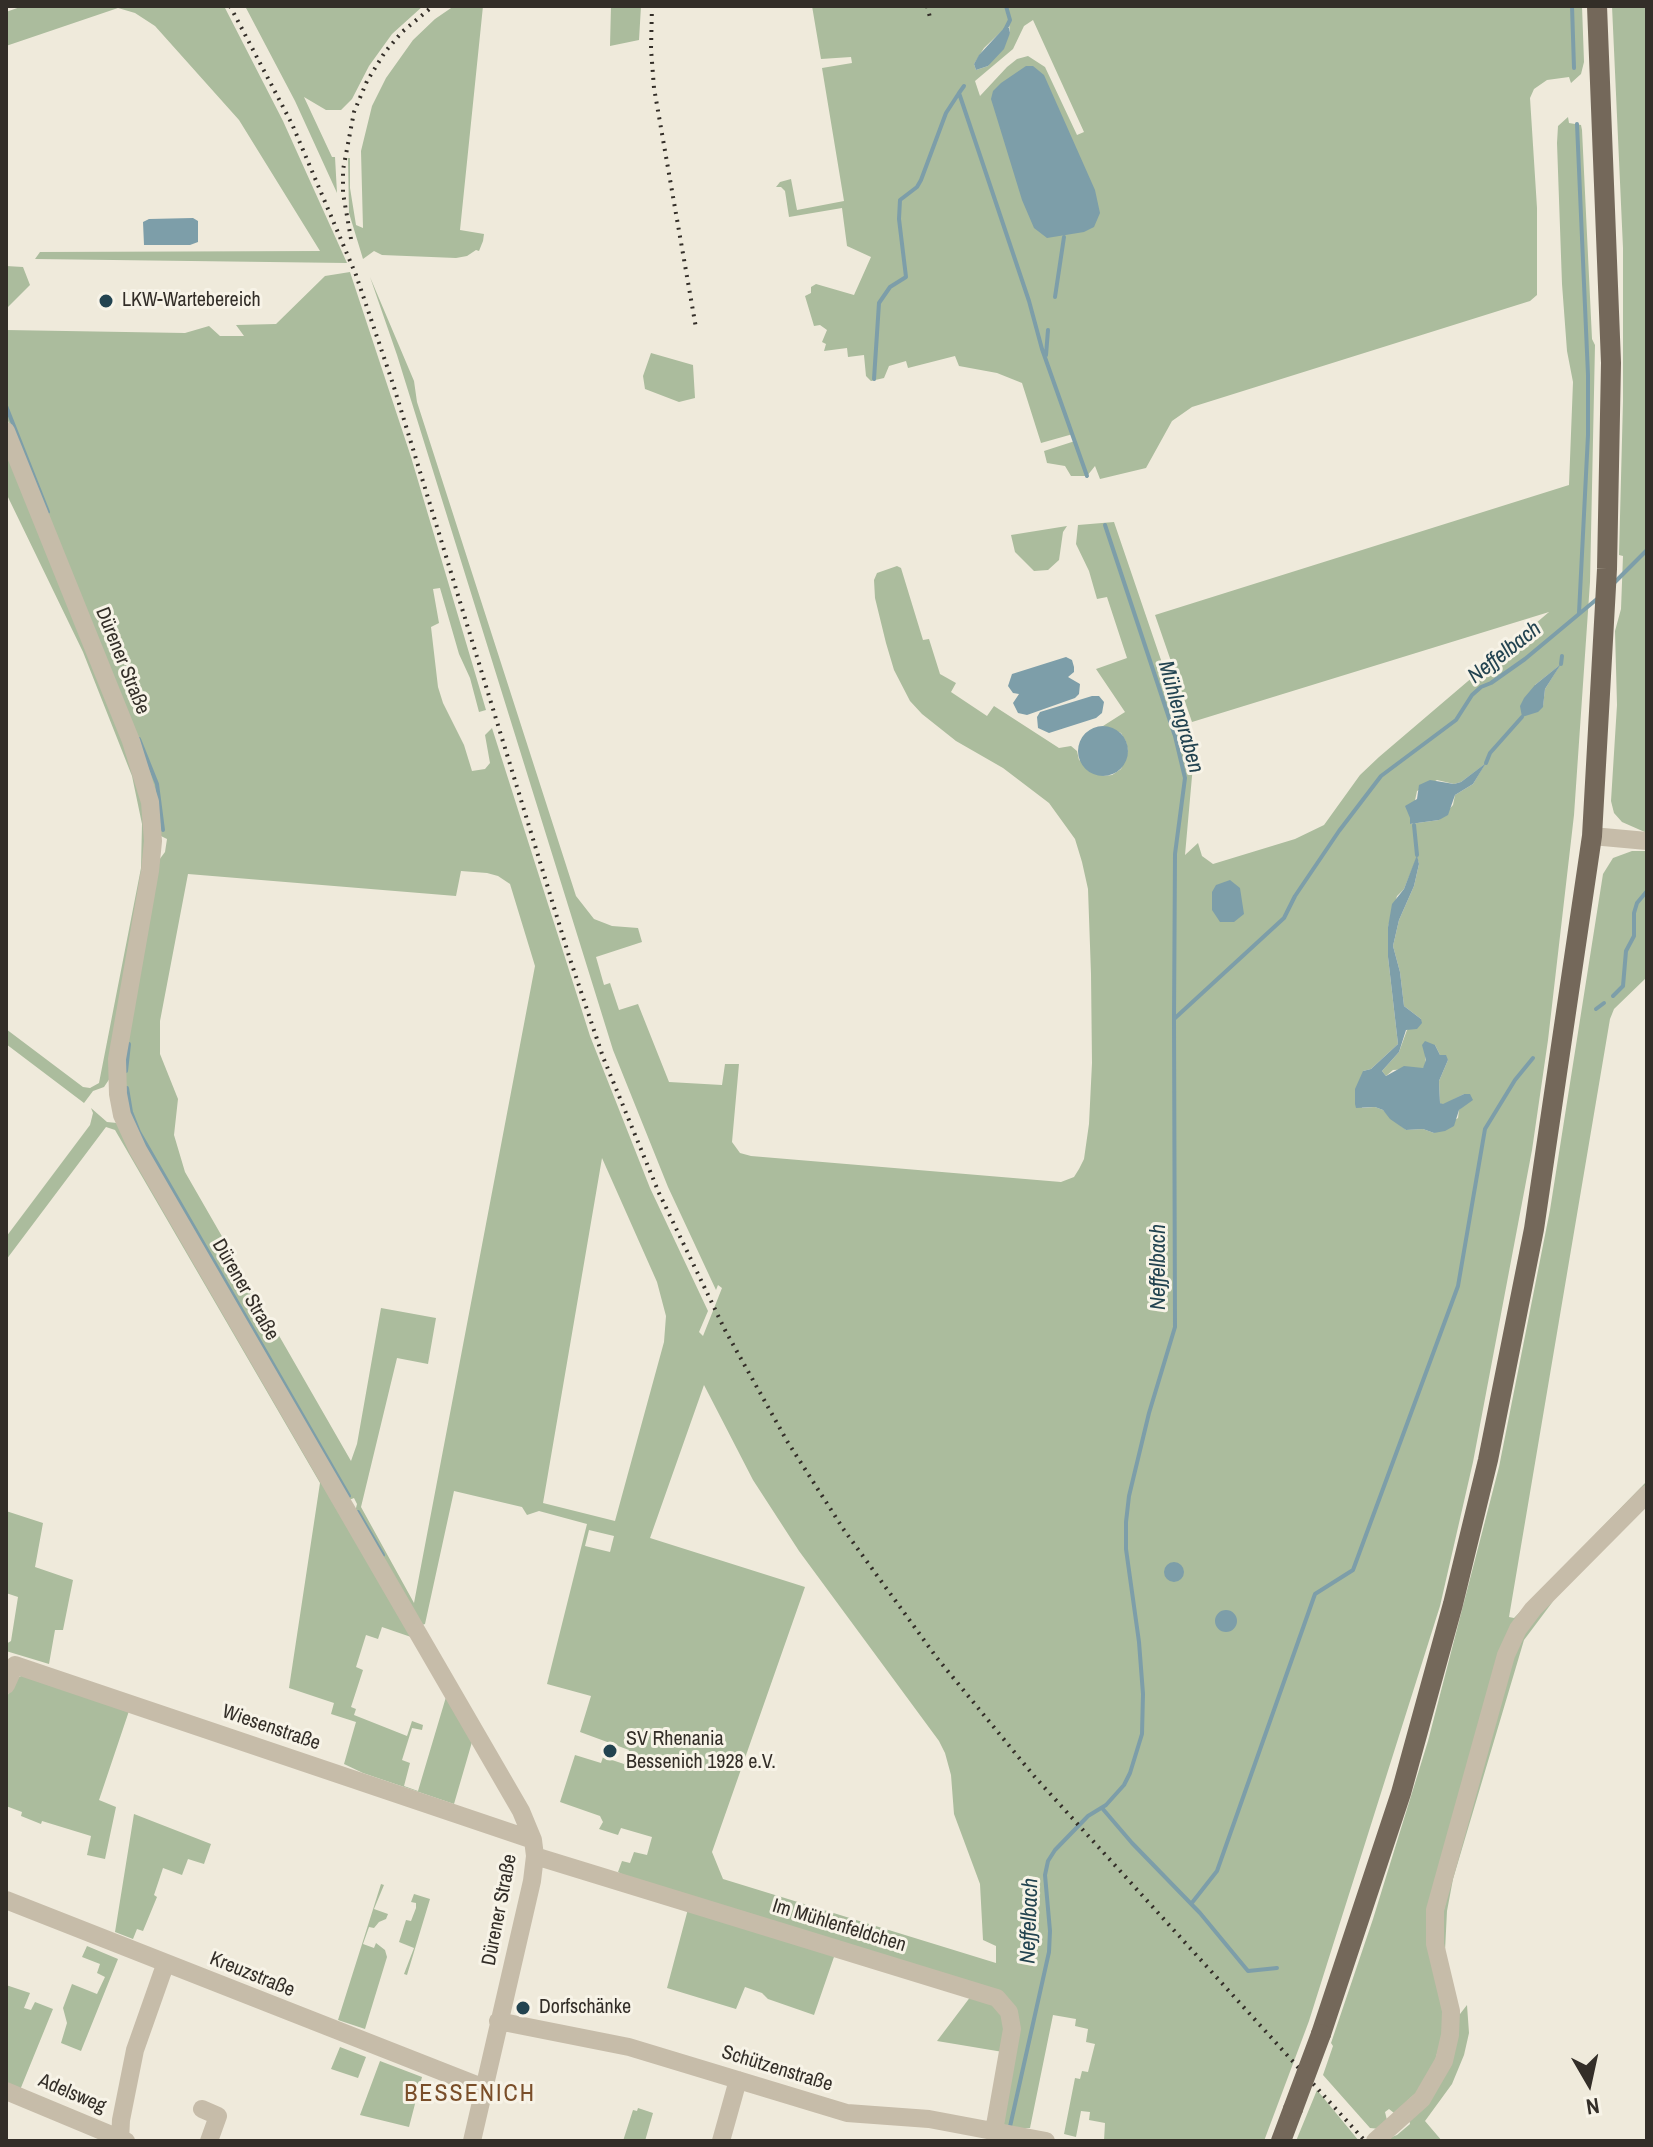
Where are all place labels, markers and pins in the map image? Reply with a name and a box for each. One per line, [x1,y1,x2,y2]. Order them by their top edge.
place label: LKW-Wartebereich [122,289,261,313]
marker: LKW-Wartebereich [97,292,115,310]
place label: SV Rhenania Bessenich 1928 e.V. [626,1728,776,1775]
marker: SV Rhenania Bessenich 1928 e.V. [601,1742,619,1760]
place label: Dorfschänke [539,1996,631,2020]
marker: Dorfschänke [514,1999,532,2017]

